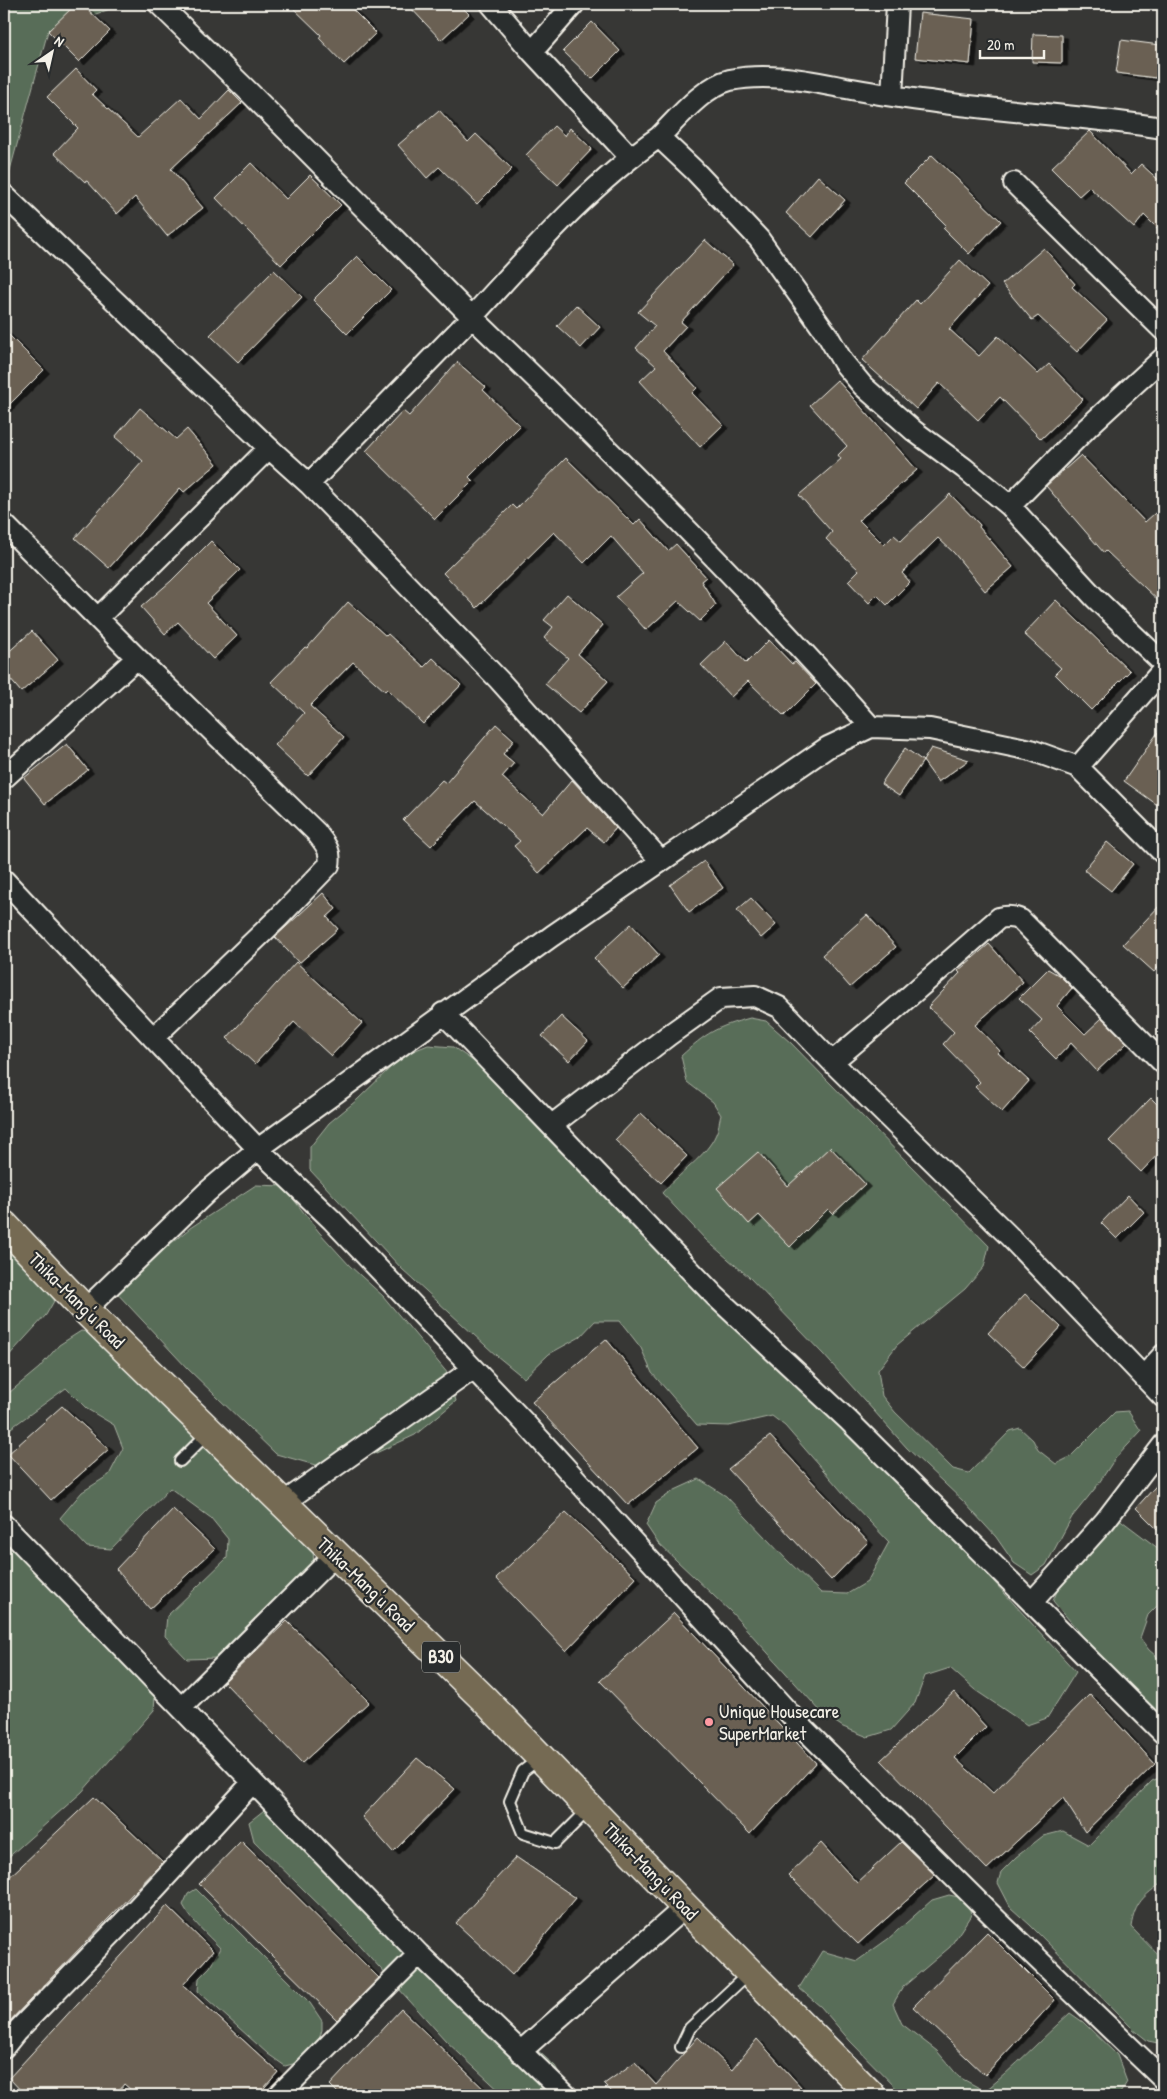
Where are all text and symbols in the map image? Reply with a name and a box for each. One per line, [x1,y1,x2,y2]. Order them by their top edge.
north arrow [28,28,78,78]
scale bar [980,28,1043,60]
text: N [51,31,68,51]
text: 20 m [987,34,1014,55]
street label: Thika-Mang'u Road [23,1246,131,1354]
street label: Thika-Mang'u Road [312,1531,421,1638]
road number: B30 [422,1641,460,1672]
place label: Unique Housecare SuperMarket [719,1698,840,1746]
marker: Unique Housecare SuperMarket [703,1716,715,1728]
street label: Thika-Mang'u Road [598,1817,705,1926]

